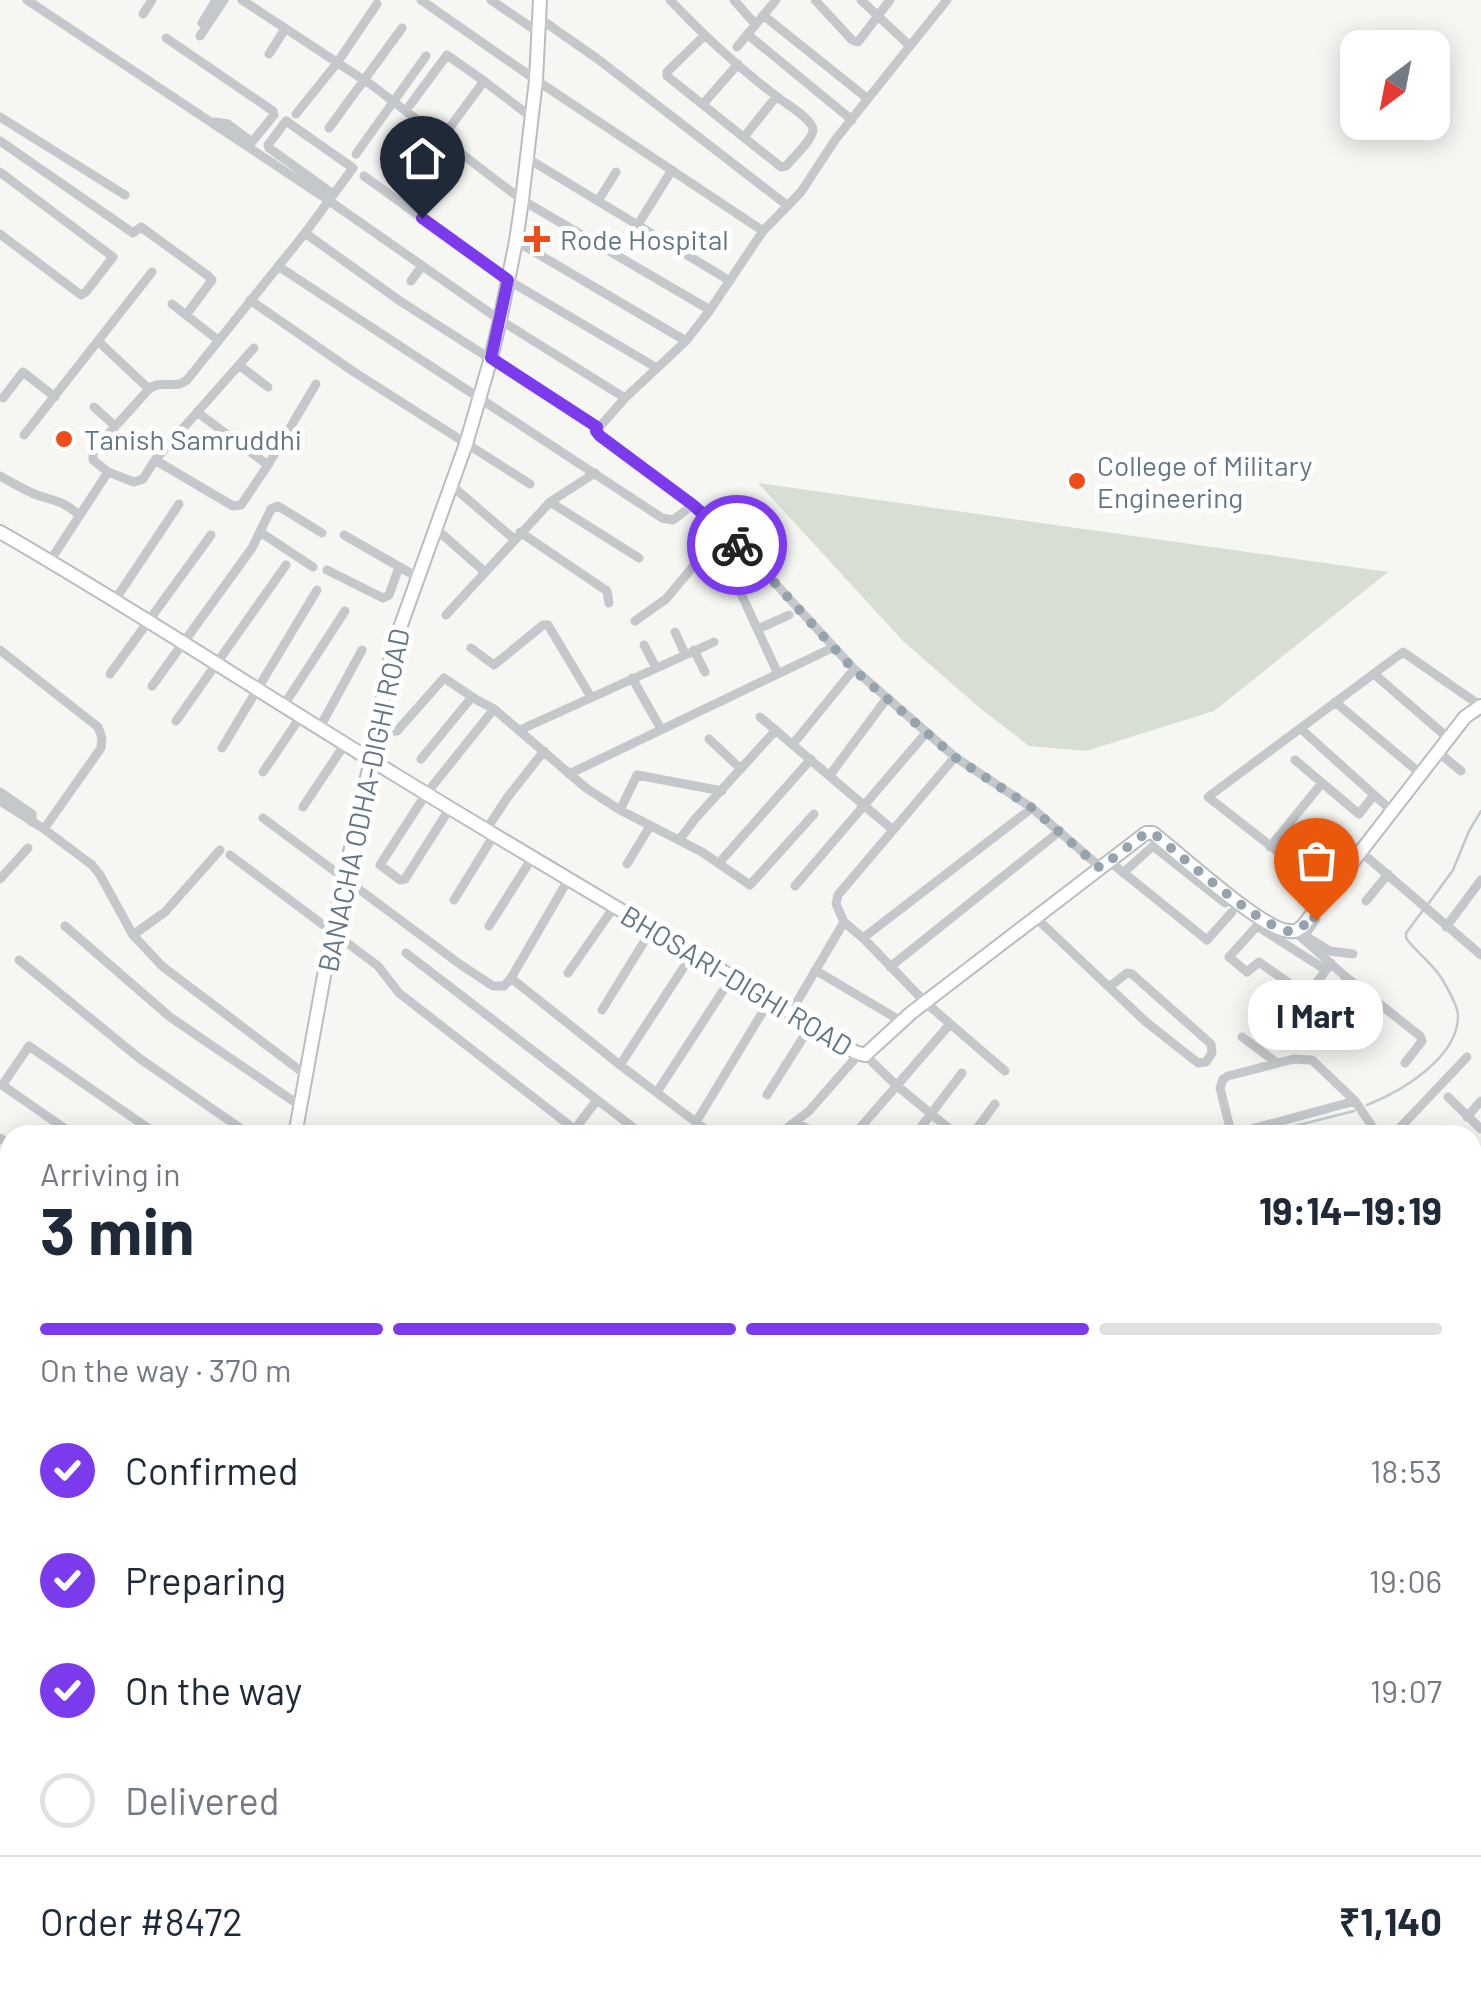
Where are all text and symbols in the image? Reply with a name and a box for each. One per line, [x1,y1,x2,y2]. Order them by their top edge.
north arrow [1340,30,1450,140]
map controls [1340,30,1450,140]
pin [380,116,465,219]
icon: home [395,131,450,186]
place label: Rode Hospital [560,222,729,256]
marker: Rode Hospital [524,226,550,252]
place label: Tanish Samruddhi [84,422,302,456]
marker: Tanish Samruddhi [53,428,75,450]
place label: College of Military Engineering [1097,448,1312,514]
marker: College of Military Engineering [1066,470,1088,492]
courier [687,495,787,595]
icon: bike [710,518,765,573]
street label: BANACHA ODHA-DIGHI ROAD [310,625,416,975]
pin [1274,818,1359,921]
icon: bag [1289,833,1344,888]
street label: BHOSARI-DIGHI ROAD [615,898,859,1062]
callout: I Mart [1248,980,1384,1050]
text: I Mart [1276,996,1355,1034]
text: Arriving in [40,1154,180,1192]
text: 19:14–19:19 [1259,1187,1442,1233]
text: 3 min [40,1190,195,1268]
text: On the way · 370 m [40,1350,291,1388]
icon: check [40,1443,95,1498]
text: Confirmed [125,1447,298,1493]
text: 18:53 [1370,1451,1442,1489]
icon: check [40,1553,95,1608]
text: Preparing [125,1557,286,1603]
text: 19:06 [1369,1561,1442,1599]
icon: check [40,1663,95,1718]
text: On the way [125,1667,302,1713]
text: 19:07 [1370,1671,1442,1709]
text: Delivered [125,1777,279,1823]
text: Order #8472 [40,1898,243,1944]
text: ₹1,140 [1339,1898,1442,1944]

